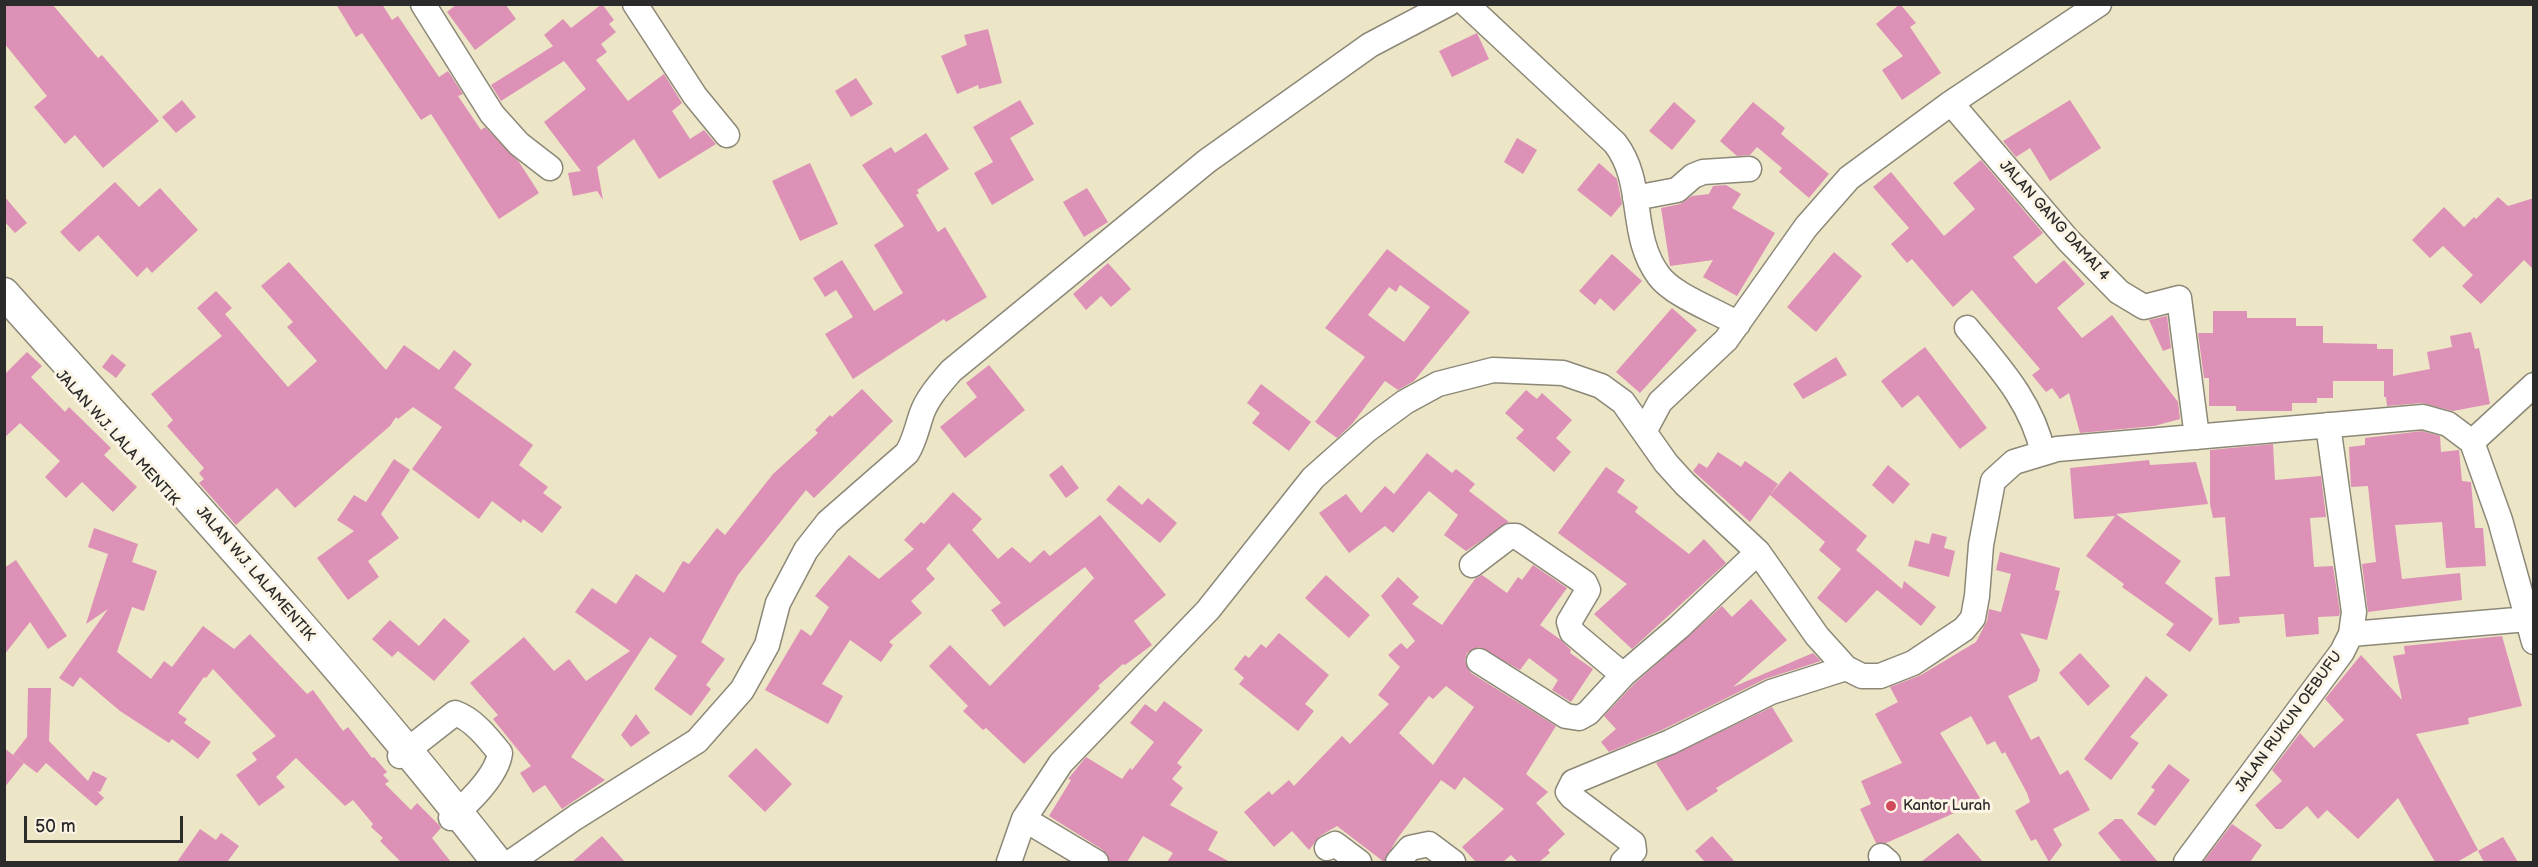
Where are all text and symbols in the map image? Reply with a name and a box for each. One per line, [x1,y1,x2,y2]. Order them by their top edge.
street label: JALAN GANG DAMAI 4 [1995,157,2113,285]
street label: JALAN W.J. LALA MENTIK [51,367,183,509]
street label: JALAN W.J. LALAMENTIK [192,503,318,645]
street label: JALAN RUKUN OEBUFU [2232,648,2346,796]
place label: Kantor Lurah [1903,797,1990,815]
marker: Kantor Lurah [1884,799,1898,813]
scale bar [27,804,186,842]
text: 50 m [35,816,76,837]

